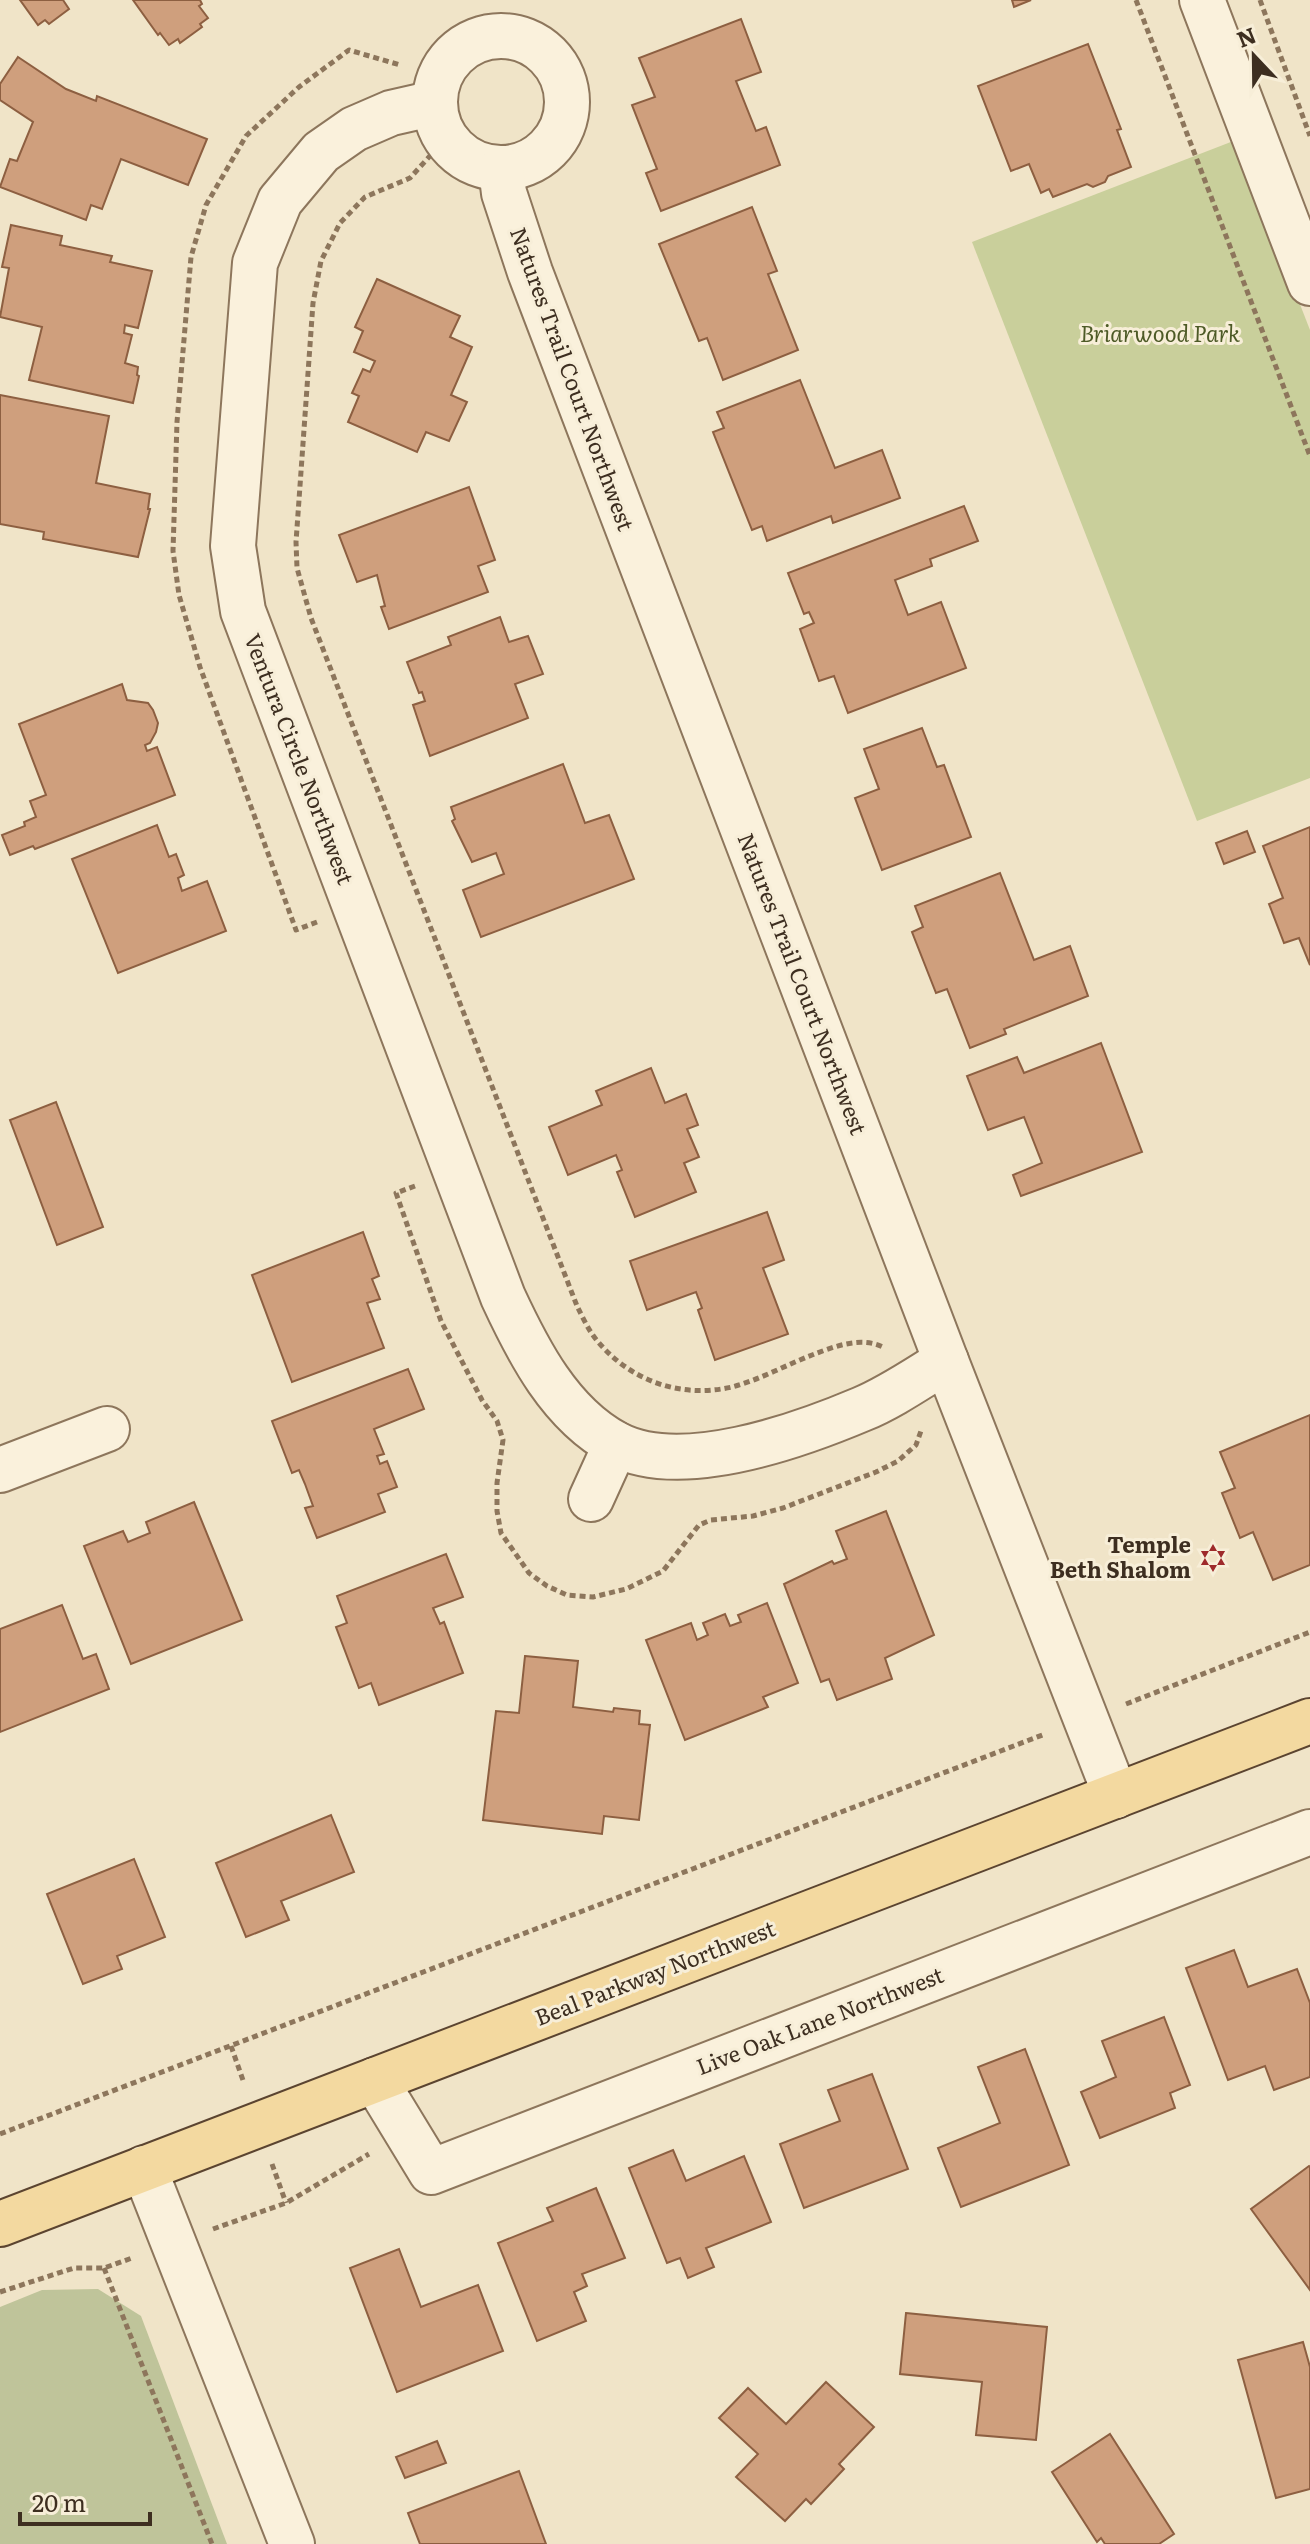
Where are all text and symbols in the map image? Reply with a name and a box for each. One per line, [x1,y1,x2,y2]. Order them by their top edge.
north arrow [1214,16,1294,96]
text: N [1231,17,1261,55]
street label: Natures Trail Court Northwest [503,222,644,535]
park label: Briarwood Park [1080,316,1240,349]
street label: Ventura Circle Northwest [237,628,364,889]
street label: Natures Trail Court Northwest [731,828,876,1139]
place label: Temple Beth Shalom [1050,1527,1191,1585]
synagogue icon: Temple Beth Shalom [1198,1543,1228,1573]
street label: Beal Parkway Northwest [529,1910,780,2033]
street label: Live Oak Lane Northwest [691,1957,948,2082]
scale bar [20,2476,150,2526]
text: 20 m [32,2484,86,2519]

